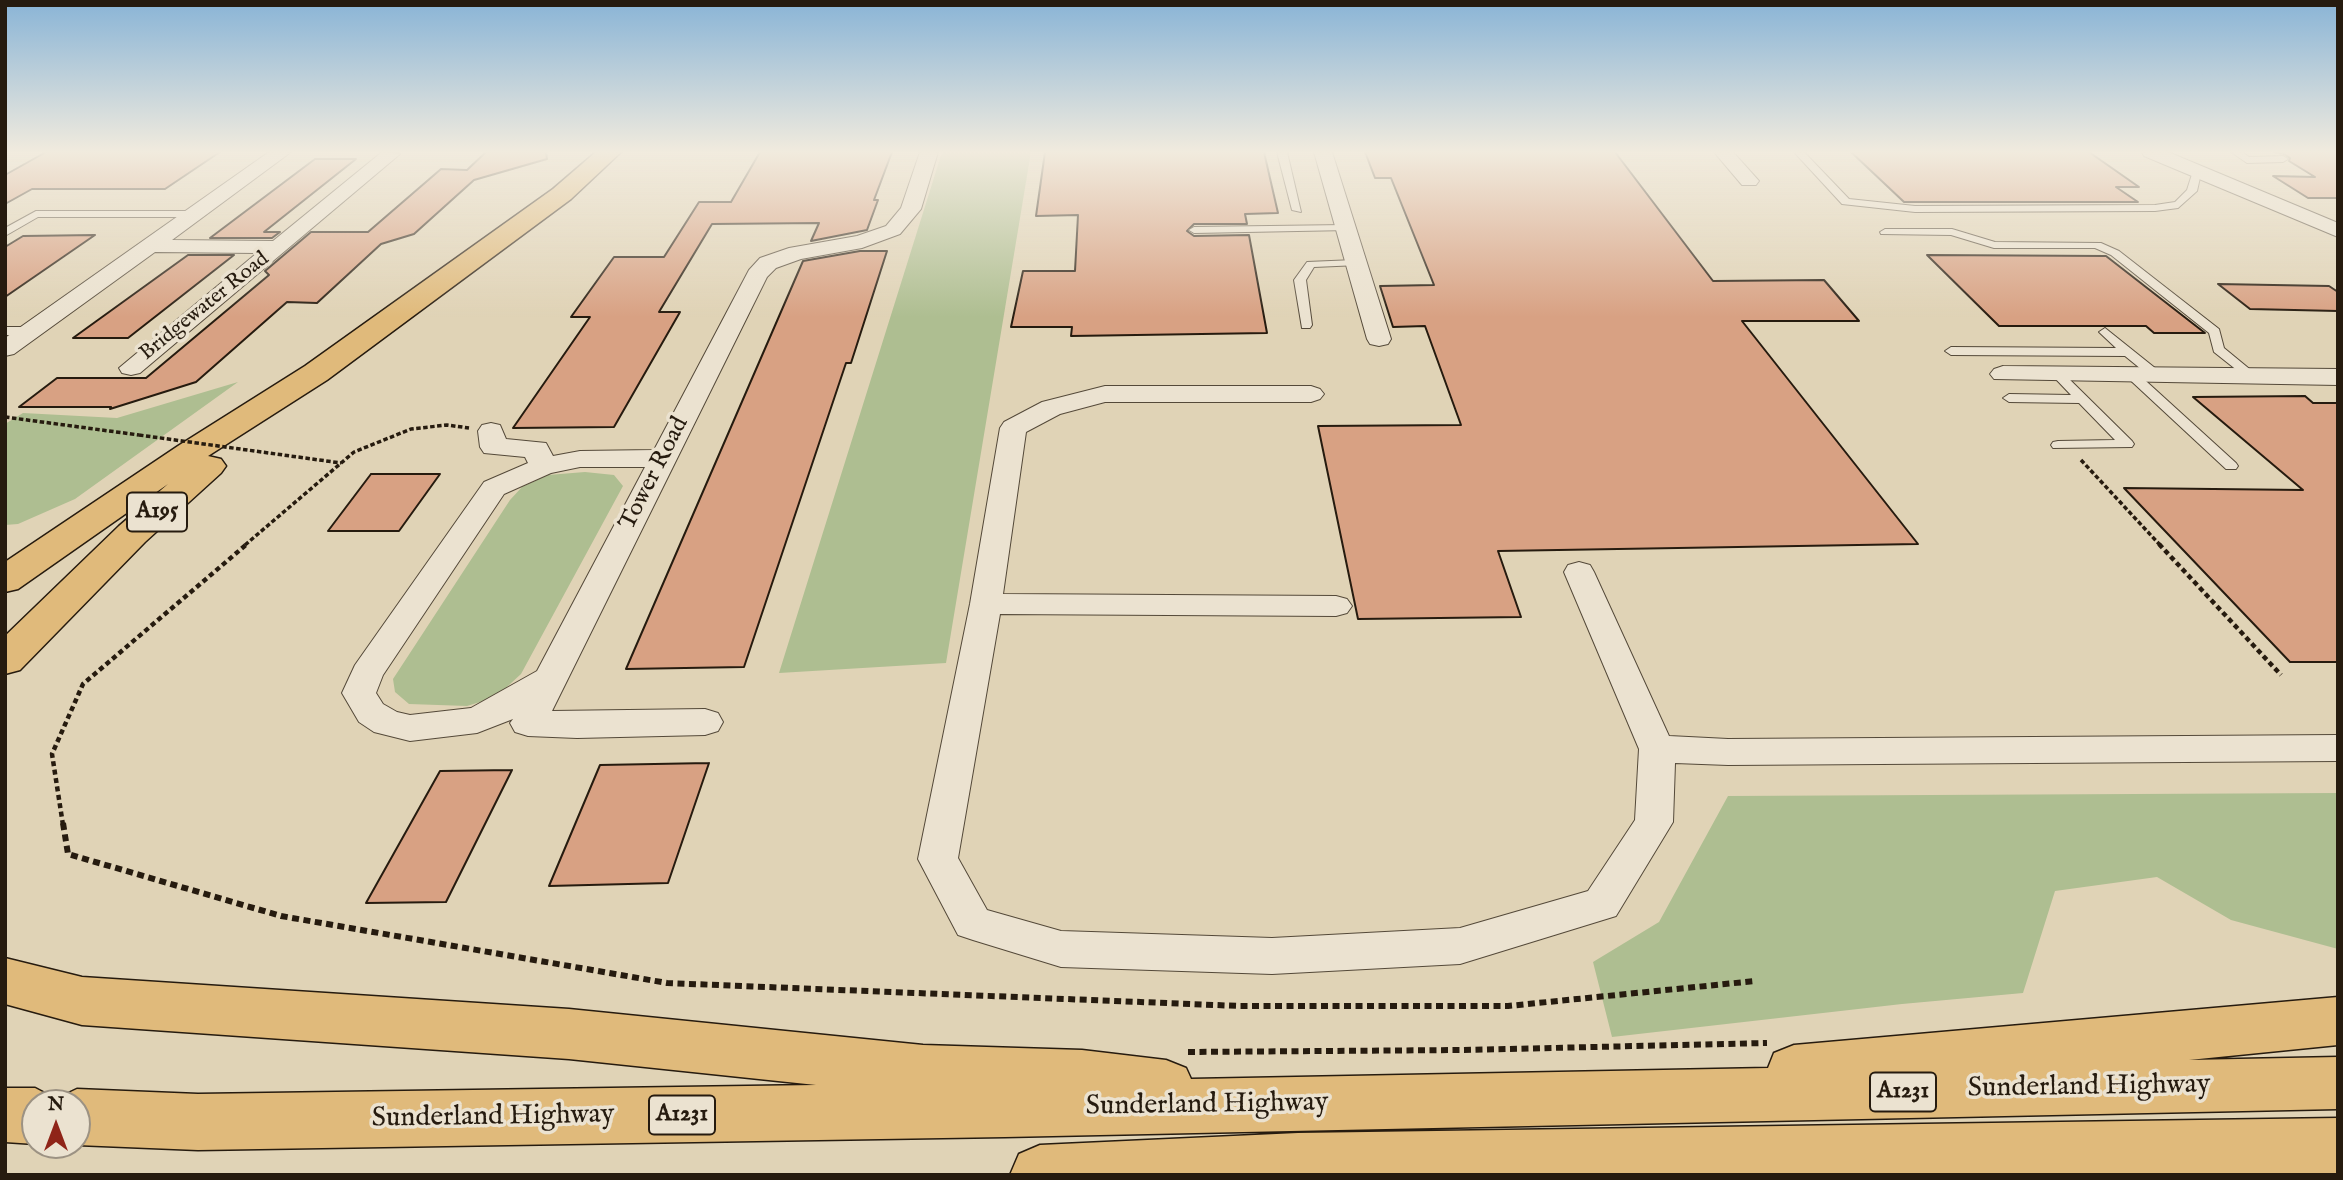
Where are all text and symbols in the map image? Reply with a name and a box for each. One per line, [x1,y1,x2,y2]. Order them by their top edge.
street label: Bridgewater Road [135,247,275,367]
street label: Tower Road [614,413,696,535]
road number: A195 [127,492,187,532]
street label: Sunderland Highway [1967,1069,2211,1107]
road number: A1231 [1870,1072,1936,1112]
street label: Sunderland Highway [1085,1087,1329,1125]
north arrow [21,1089,91,1159]
text: N [48,1093,64,1117]
road number: A1231 [649,1096,715,1134]
street label: Sunderland Highway [371,1099,615,1137]

